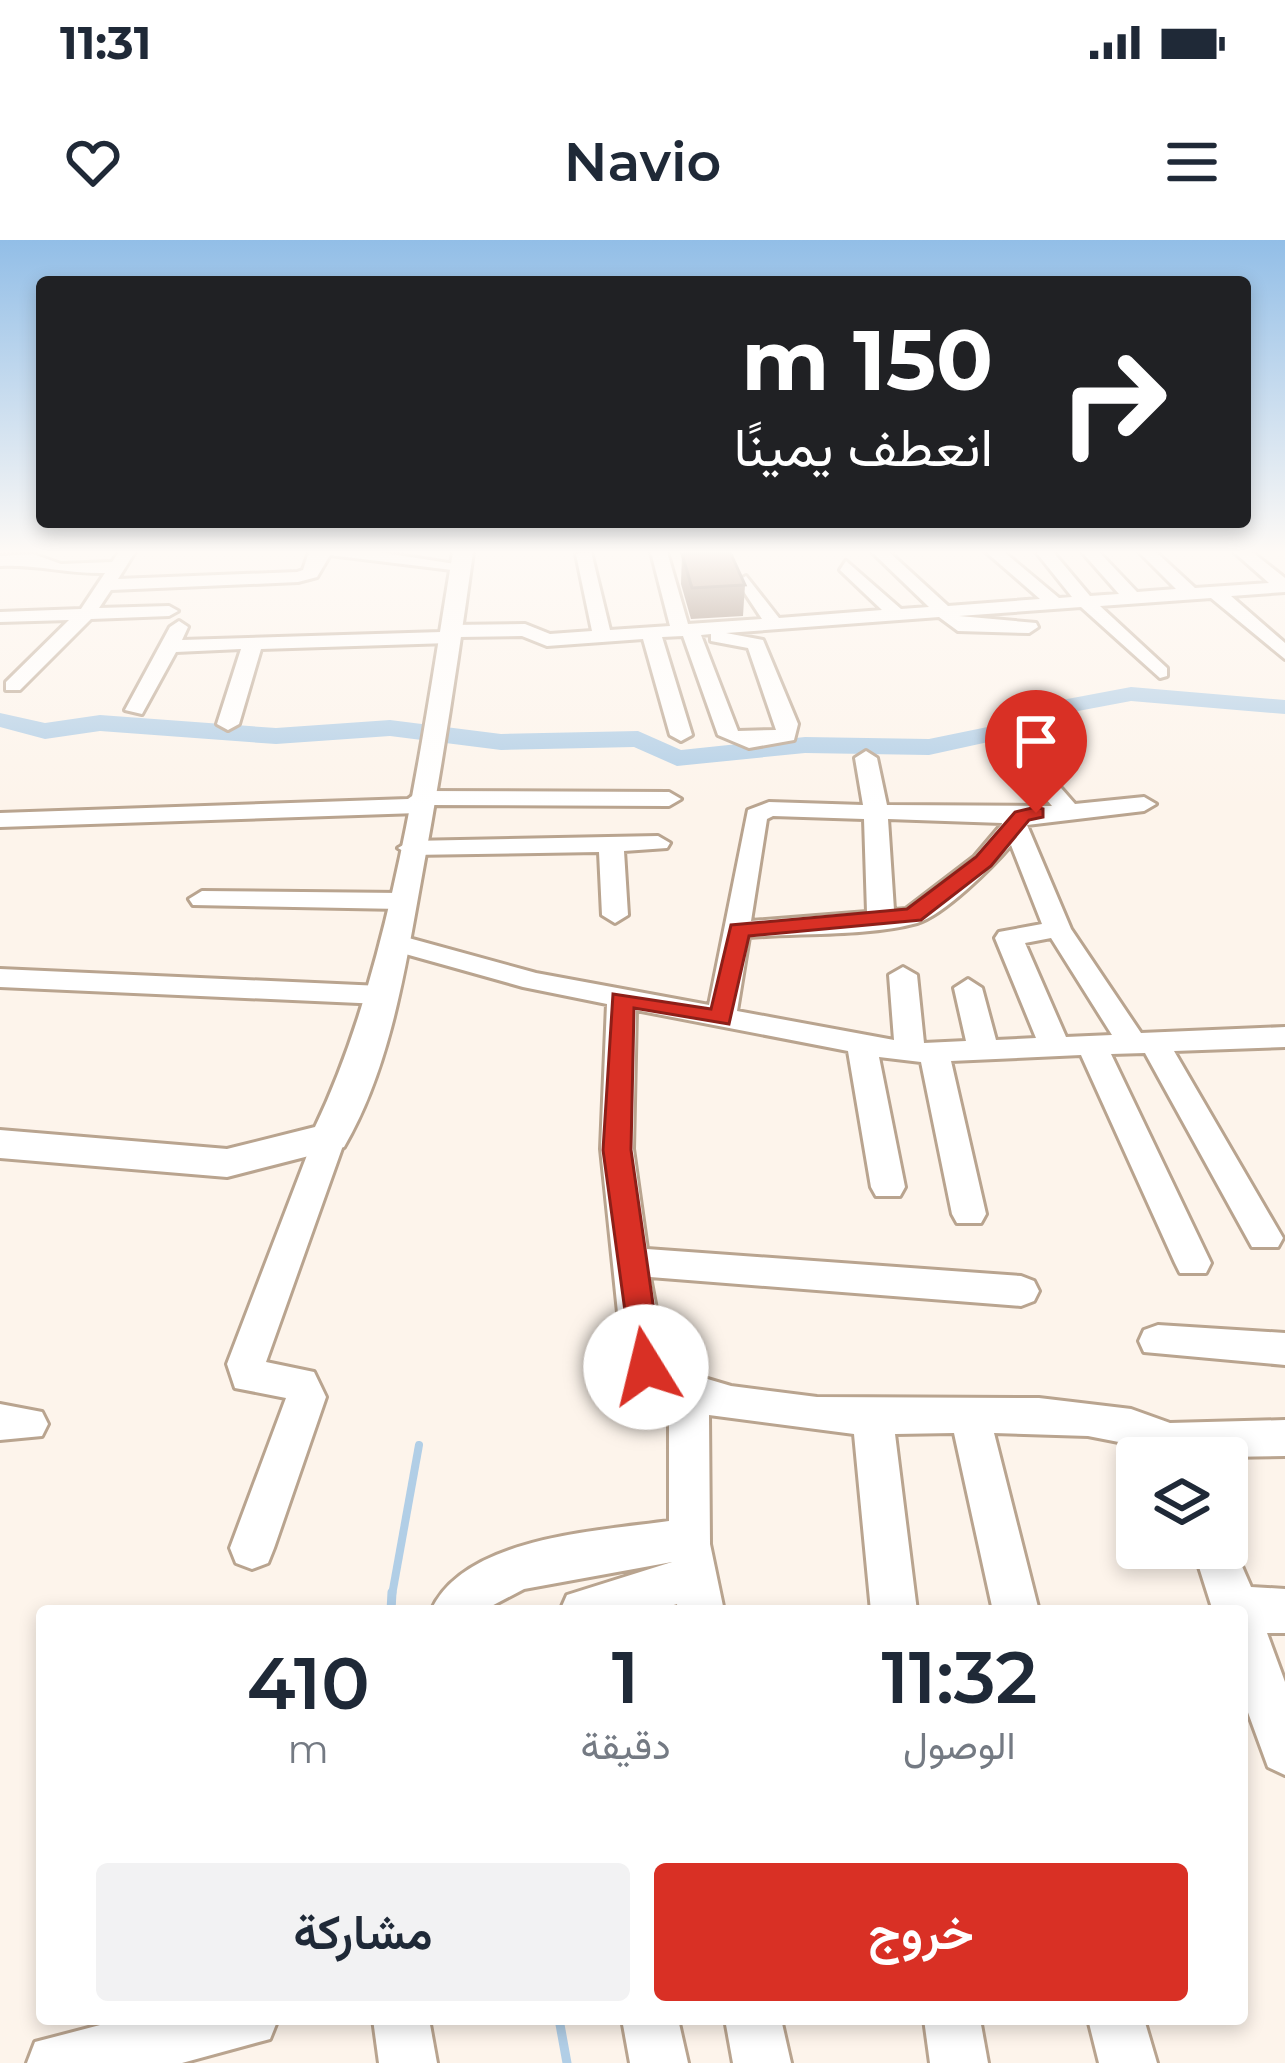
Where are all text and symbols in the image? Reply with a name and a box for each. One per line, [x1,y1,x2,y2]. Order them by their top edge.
text: 11:31 [60,15,151,70]
icon: heart [60,129,126,195]
text: Navio [564,129,721,195]
icon: menu [1159,129,1225,195]
text: 150 m [741,309,993,411]
icon: right [1035,324,1191,480]
text: انعطف يمينًا [734,414,993,480]
pin [985,690,1087,813]
icon: arrive [1003,708,1069,774]
position arrow [583,1304,709,1430]
map controls [1116,1437,1248,1569]
button: layers [1116,1437,1248,1569]
text: 1 [612,1633,639,1721]
text: 11:32 [881,1633,1037,1721]
text: 410 [247,1639,370,1727]
text: دقيقة [580,1721,671,1769]
text: الوصول [903,1721,1016,1769]
text: m [288,1725,329,1773]
button: مشاركة [96,1863,630,2001]
button: خروج [654,1863,1188,2001]

